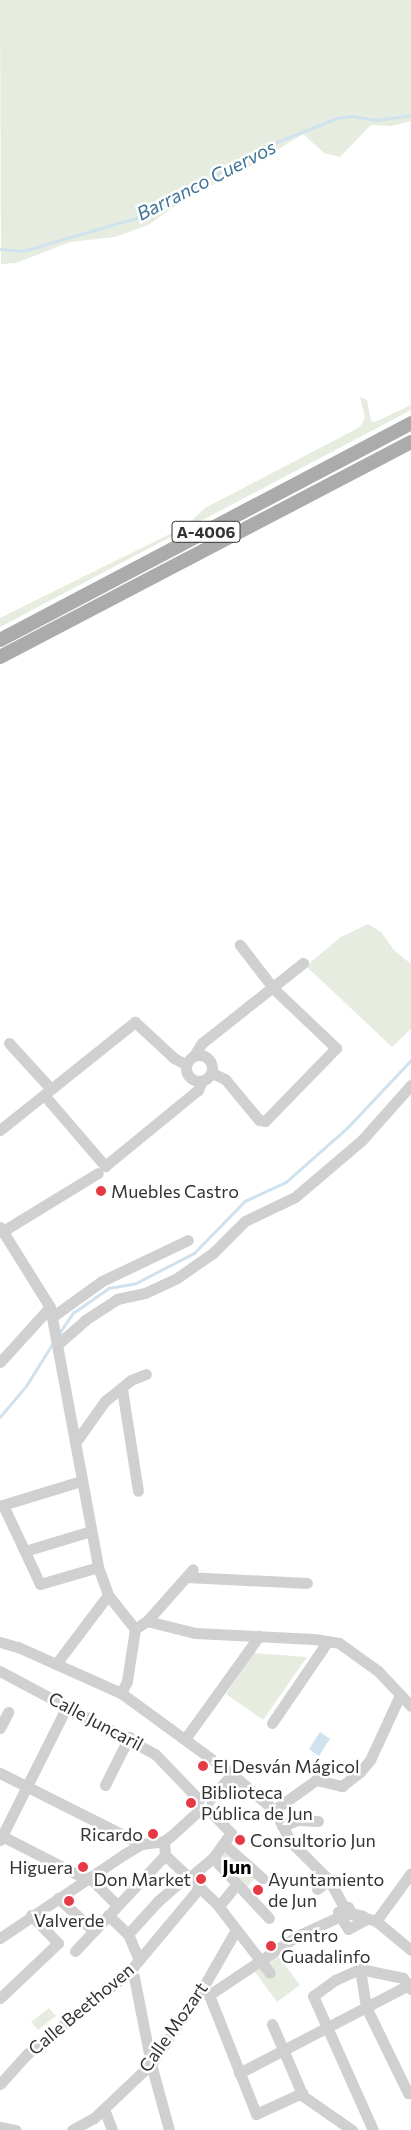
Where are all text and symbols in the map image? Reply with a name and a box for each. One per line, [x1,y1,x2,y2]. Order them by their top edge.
water label: Barranco Cuervos [133,135,279,225]
road number: A-4006 [171,518,241,546]
place label: Muebles Castro [111,1180,239,1202]
marker: Muebles Castro [95,1185,107,1197]
street label: Calle Juncaril [45,1687,147,1755]
place label: El Desván Mágicol [213,1755,360,1777]
marker: El Desván Mágicol [197,1760,209,1772]
place label: Biblioteca Pública de Jun [201,1782,313,1825]
marker: Biblioteca Pública de Jun [185,1797,197,1809]
place label: Ricardo [80,1823,143,1845]
marker: Ricardo [147,1828,159,1840]
place label: Consultorio Jun [250,1829,376,1851]
marker: Consultorio Jun [234,1834,246,1846]
district label: Jun [222,1854,252,1878]
place label: Higuera [9,1856,73,1878]
marker: Higuera [77,1861,89,1873]
place label: Don Market [93,1868,191,1890]
place label: Ayuntamiento de Jun [268,1869,384,1912]
marker: Don Market [195,1873,207,1885]
marker: Ayuntamiento de Jun [252,1884,264,1896]
marker: Valverde [63,1895,75,1907]
place label: Valverde [34,1909,104,1931]
place label: Centro Guadalinfo [281,1925,370,1968]
marker: Centro Guadalinfo [265,1940,277,1952]
street label: Calle Beethoven [24,1959,138,2059]
street label: Calle Mozart [134,1978,212,2076]

